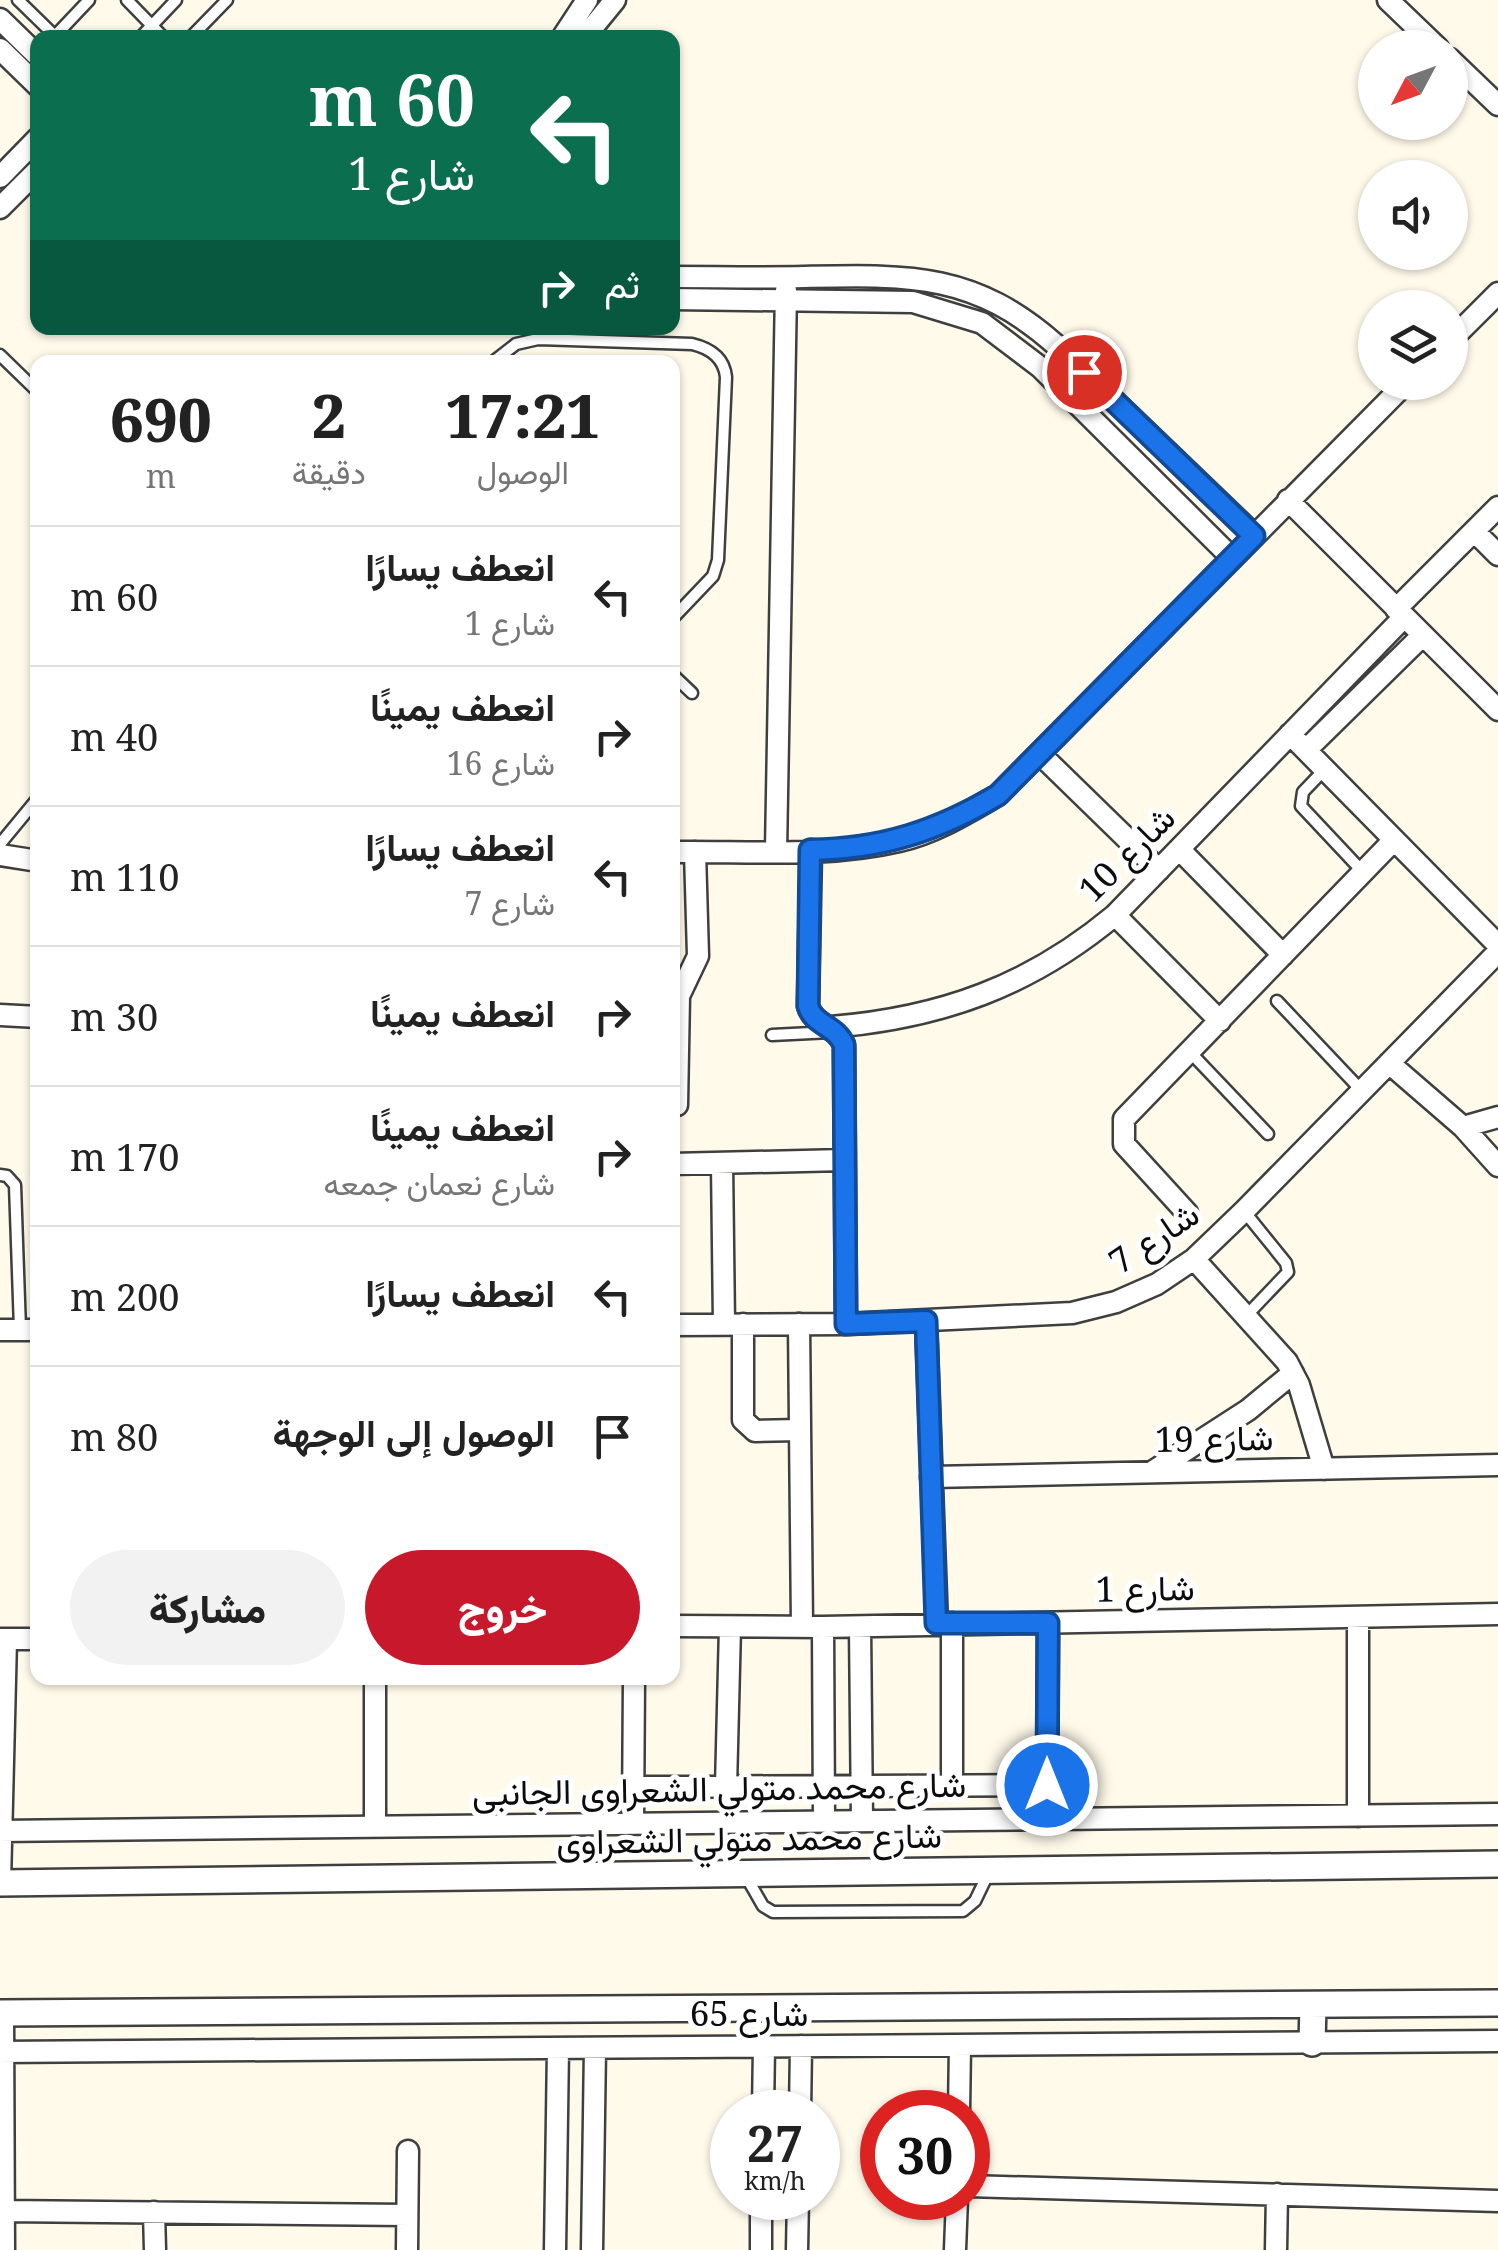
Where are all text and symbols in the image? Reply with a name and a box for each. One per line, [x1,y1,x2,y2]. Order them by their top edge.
north arrow [1358,30,1468,140]
map controls [1358,30,1468,400]
text: 60 m [309,51,475,147]
icon: left [510,70,640,200]
text: شارع 1 [348,142,475,203]
button: sound [1358,160,1468,270]
text: ثم [604,257,640,309]
icon: right [529,260,584,315]
button: layers [1358,290,1468,400]
pin [1042,330,1127,415]
icon: arrive [1057,345,1112,400]
text: 2 [312,374,346,456]
text: 17:21 [445,374,600,456]
text: 690 [110,378,212,460]
text: دقيقة [292,450,366,493]
text: الوصول [477,450,569,493]
text: m [146,454,176,497]
text: انعطف يسارًا [365,540,555,592]
icon: left [585,569,640,624]
text: 60 m [70,570,158,622]
text: شارع 1 [464,601,555,644]
text: انعطف يمينًا [370,680,555,732]
icon: right [585,709,640,764]
text: 40 m [70,710,158,762]
text: شارع 16 [447,741,555,784]
street label: شارع 10 [1067,794,1186,913]
text: انعطف يسارًا [365,820,555,872]
icon: left [585,849,640,904]
text: 110 m [70,850,180,902]
text: شارع 7 [464,881,555,924]
text: انعطف يمينًا [370,986,555,1038]
icon: right [585,989,640,1044]
text: 30 m [70,990,158,1042]
text: انعطف يمينًا [370,1100,555,1152]
icon: right [585,1129,640,1184]
text: 170 m [70,1130,180,1182]
text: شارع نعمان جمعه [324,1161,555,1204]
street label: شارع 7 [1099,1190,1208,1286]
text: انعطف يسارًا [365,1266,555,1318]
icon: left [585,1269,640,1324]
text: 200 m [70,1270,180,1322]
text: الوصول إلى الوجهة [273,1406,555,1458]
icon: arrive [585,1409,640,1464]
text: 80 m [70,1410,158,1462]
street label: شارع 19 [1154,1413,1274,1464]
button: مشاركة [70,1550,345,1665]
button: خروج [365,1550,640,1665]
street label: شارع 1 [1095,1563,1195,1614]
position arrow [995,1733,1099,1837]
street label: شارع محمد متولي الشعراوى الجانبى [472,1760,967,1822]
street label: شارع محمد متولي الشعراوى [556,1811,942,1871]
street label: شارع 65 [690,1989,808,2038]
speed limit sign: 30 [860,2090,990,2220]
text: 27 [747,2109,803,2177]
text: km/h [744,2163,806,2197]

